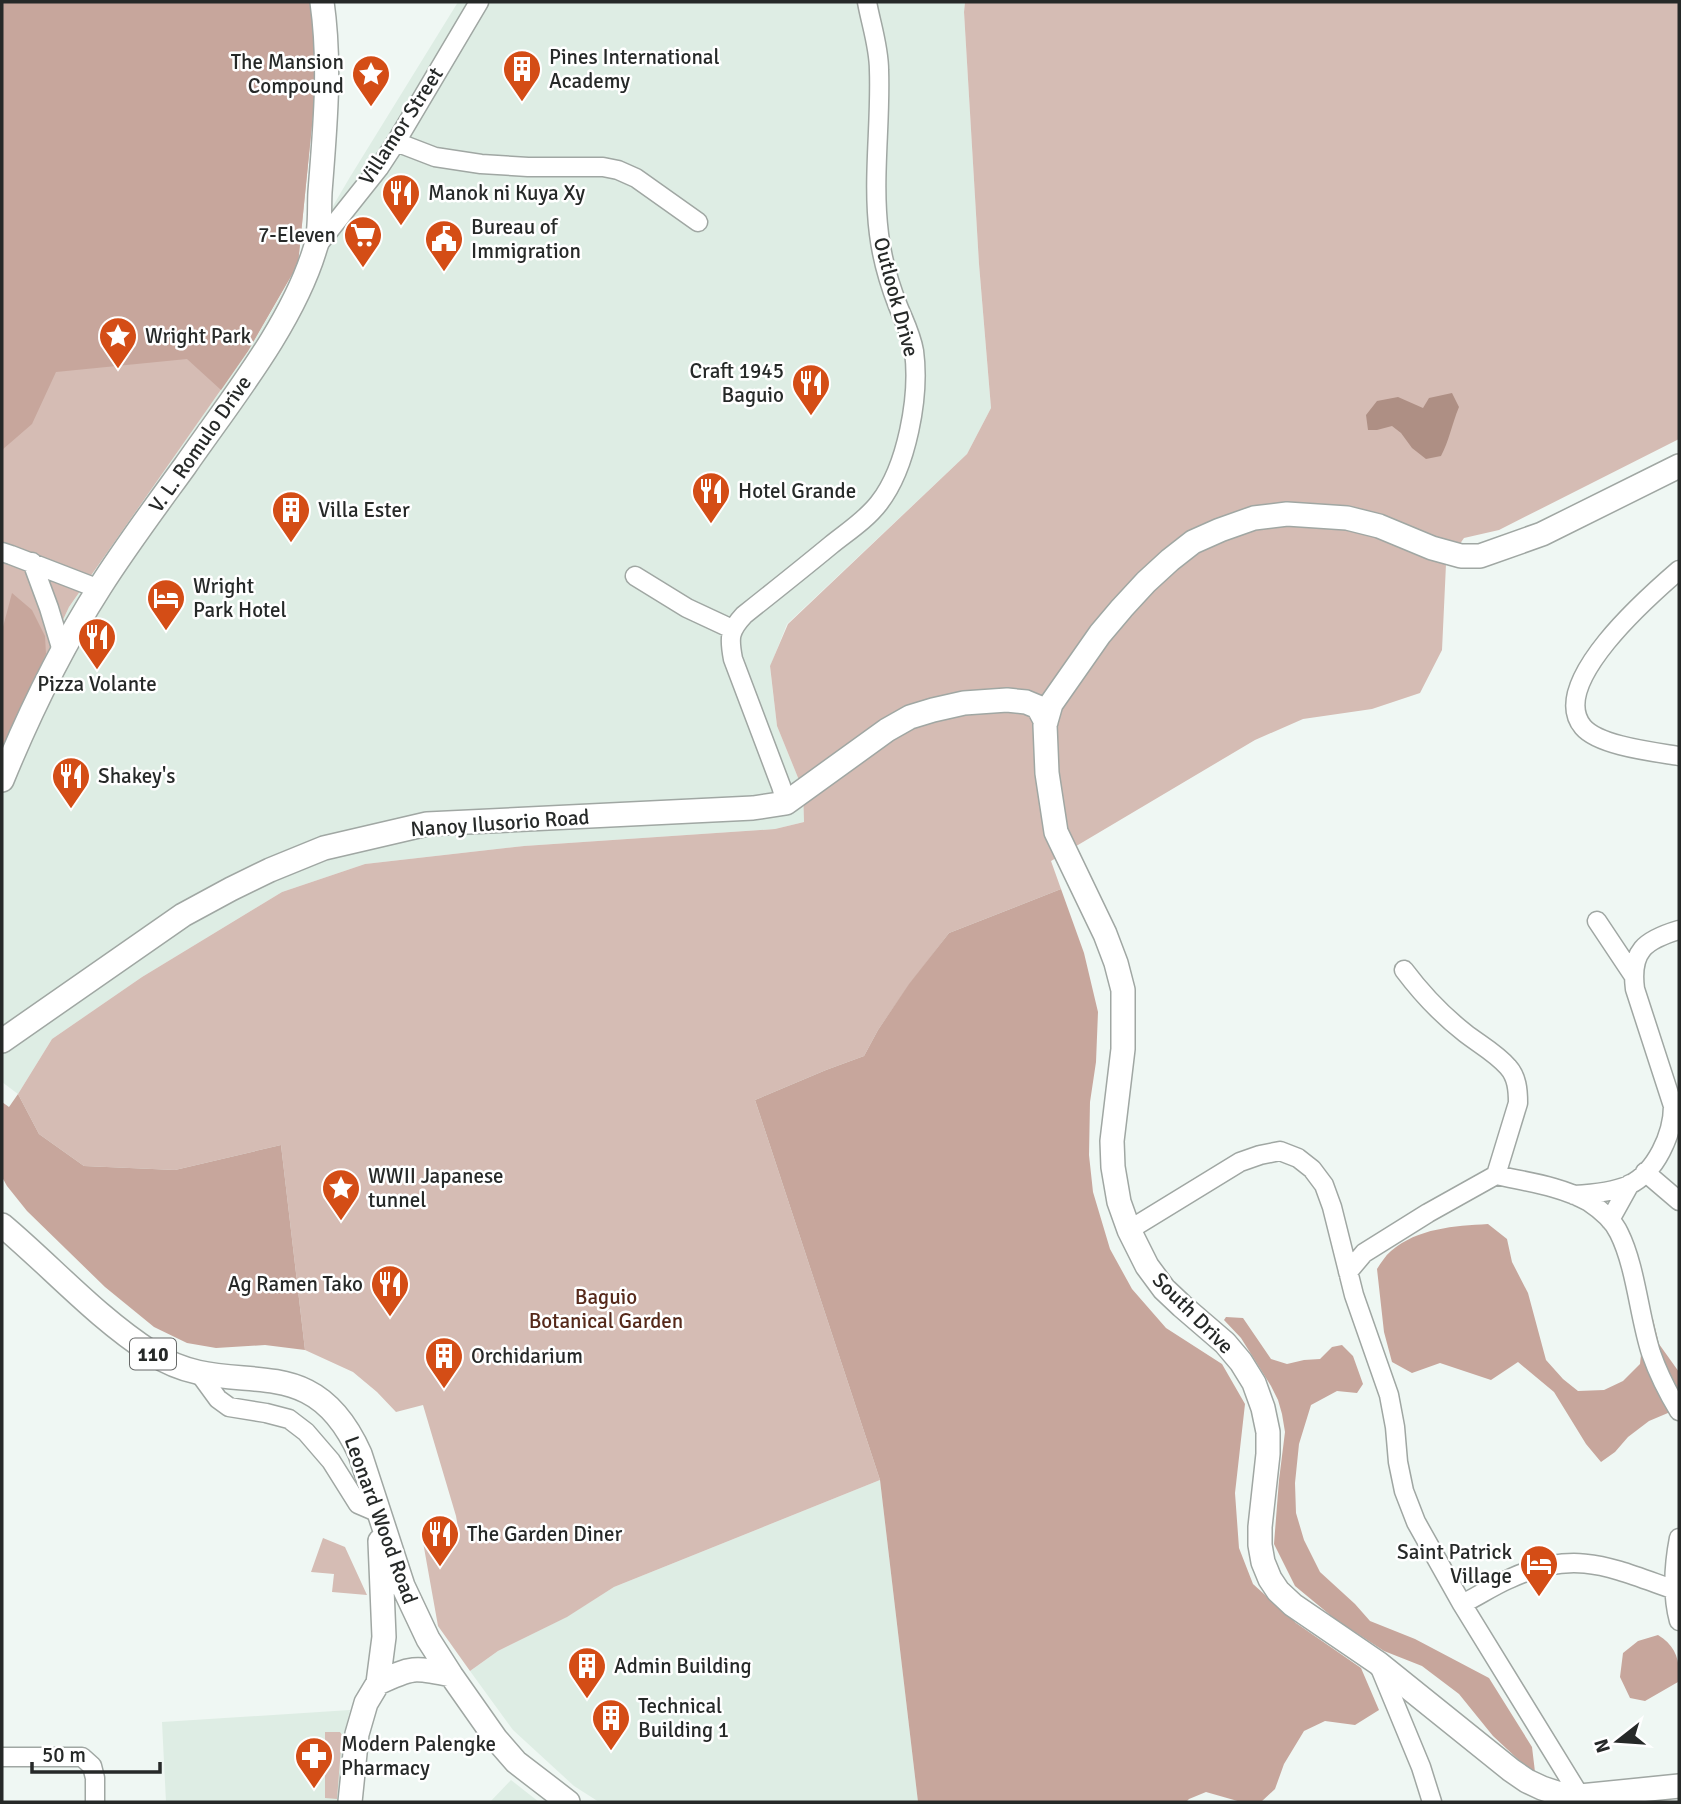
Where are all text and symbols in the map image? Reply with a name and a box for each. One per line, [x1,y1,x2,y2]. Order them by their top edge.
place label: Pines International Academy [549,44,720,94]
building icon: Pines International Academy [501,48,543,103]
place label: The Mansion Compound [231,49,344,99]
place icon: The Mansion Compound [350,53,392,108]
street label: Villamor Street [353,62,449,190]
restaurant icon: Manok ni Kuya Xy [380,172,422,227]
place label: Manok ni Kuya Xy [428,180,585,206]
supermarket icon: 7-Eleven [342,214,384,269]
place label: Bureau of Immigration [471,214,581,264]
public building icon: Bureau of Immigration [423,218,465,273]
place label: 7-Eleven [258,222,336,248]
street label: Outlook Drive [868,234,924,360]
place icon: Wright Park [97,315,139,370]
place label: Wright Park [145,323,252,349]
place label: Craft 1945 Baguio [689,358,784,408]
restaurant icon: Craft 1945 Baguio [790,362,832,417]
street label: V. L. Romulo Drive [143,371,257,517]
restaurant icon: Hotel Grande [690,470,732,525]
place label: Hotel Grande [738,478,856,504]
building icon: Villa Ester [270,489,312,544]
place label: Villa Ester [318,497,410,523]
place label: Wright Park Hotel [193,573,287,623]
hotel icon: Wright Park Hotel [145,577,187,632]
restaurant icon: Pizza Volante [76,616,118,671]
place label: Pizza Volante [37,671,157,697]
restaurant icon: Shakey's [50,755,92,810]
place label: Shakey's [98,763,175,789]
street label: Nanoy Ilusorio Road [410,804,590,842]
place label: WWII Japanese tunnel [368,1163,504,1213]
place icon: WWII Japanese tunnel [320,1167,362,1222]
restaurant icon: Ag Ramen Tako [369,1263,411,1318]
street label: South Drive [1147,1267,1239,1359]
place label: Ag Ramen Tako [228,1271,363,1297]
park label: Baguio Botanical Garden [529,1284,683,1334]
building icon: Orchidarium [423,1335,465,1390]
road number: 110 [130,1338,176,1370]
place label: Orchidarium [471,1343,583,1369]
street label: Leonard Wood Road [339,1432,423,1608]
restaurant icon: The Garden Diner [419,1513,461,1568]
place label: The Garden Diner [467,1521,623,1547]
place label: Saint Patrick Village [1397,1539,1512,1589]
hotel icon: Saint Patrick Village [1518,1543,1560,1598]
building icon: Admin Building [566,1645,608,1700]
place label: Admin Building [614,1653,751,1679]
place label: Technical Building 1 [638,1693,729,1743]
building icon: Technical Building 1 [590,1697,632,1752]
north arrow [1583,1706,1653,1776]
scale bar [32,1730,159,1774]
place label: Modern Palengke Pharmacy [341,1731,496,1781]
pharmacy icon: Modern Palengke Pharmacy [293,1735,335,1790]
text: N [1589,1736,1616,1756]
text: 50 m [42,1742,86,1768]

